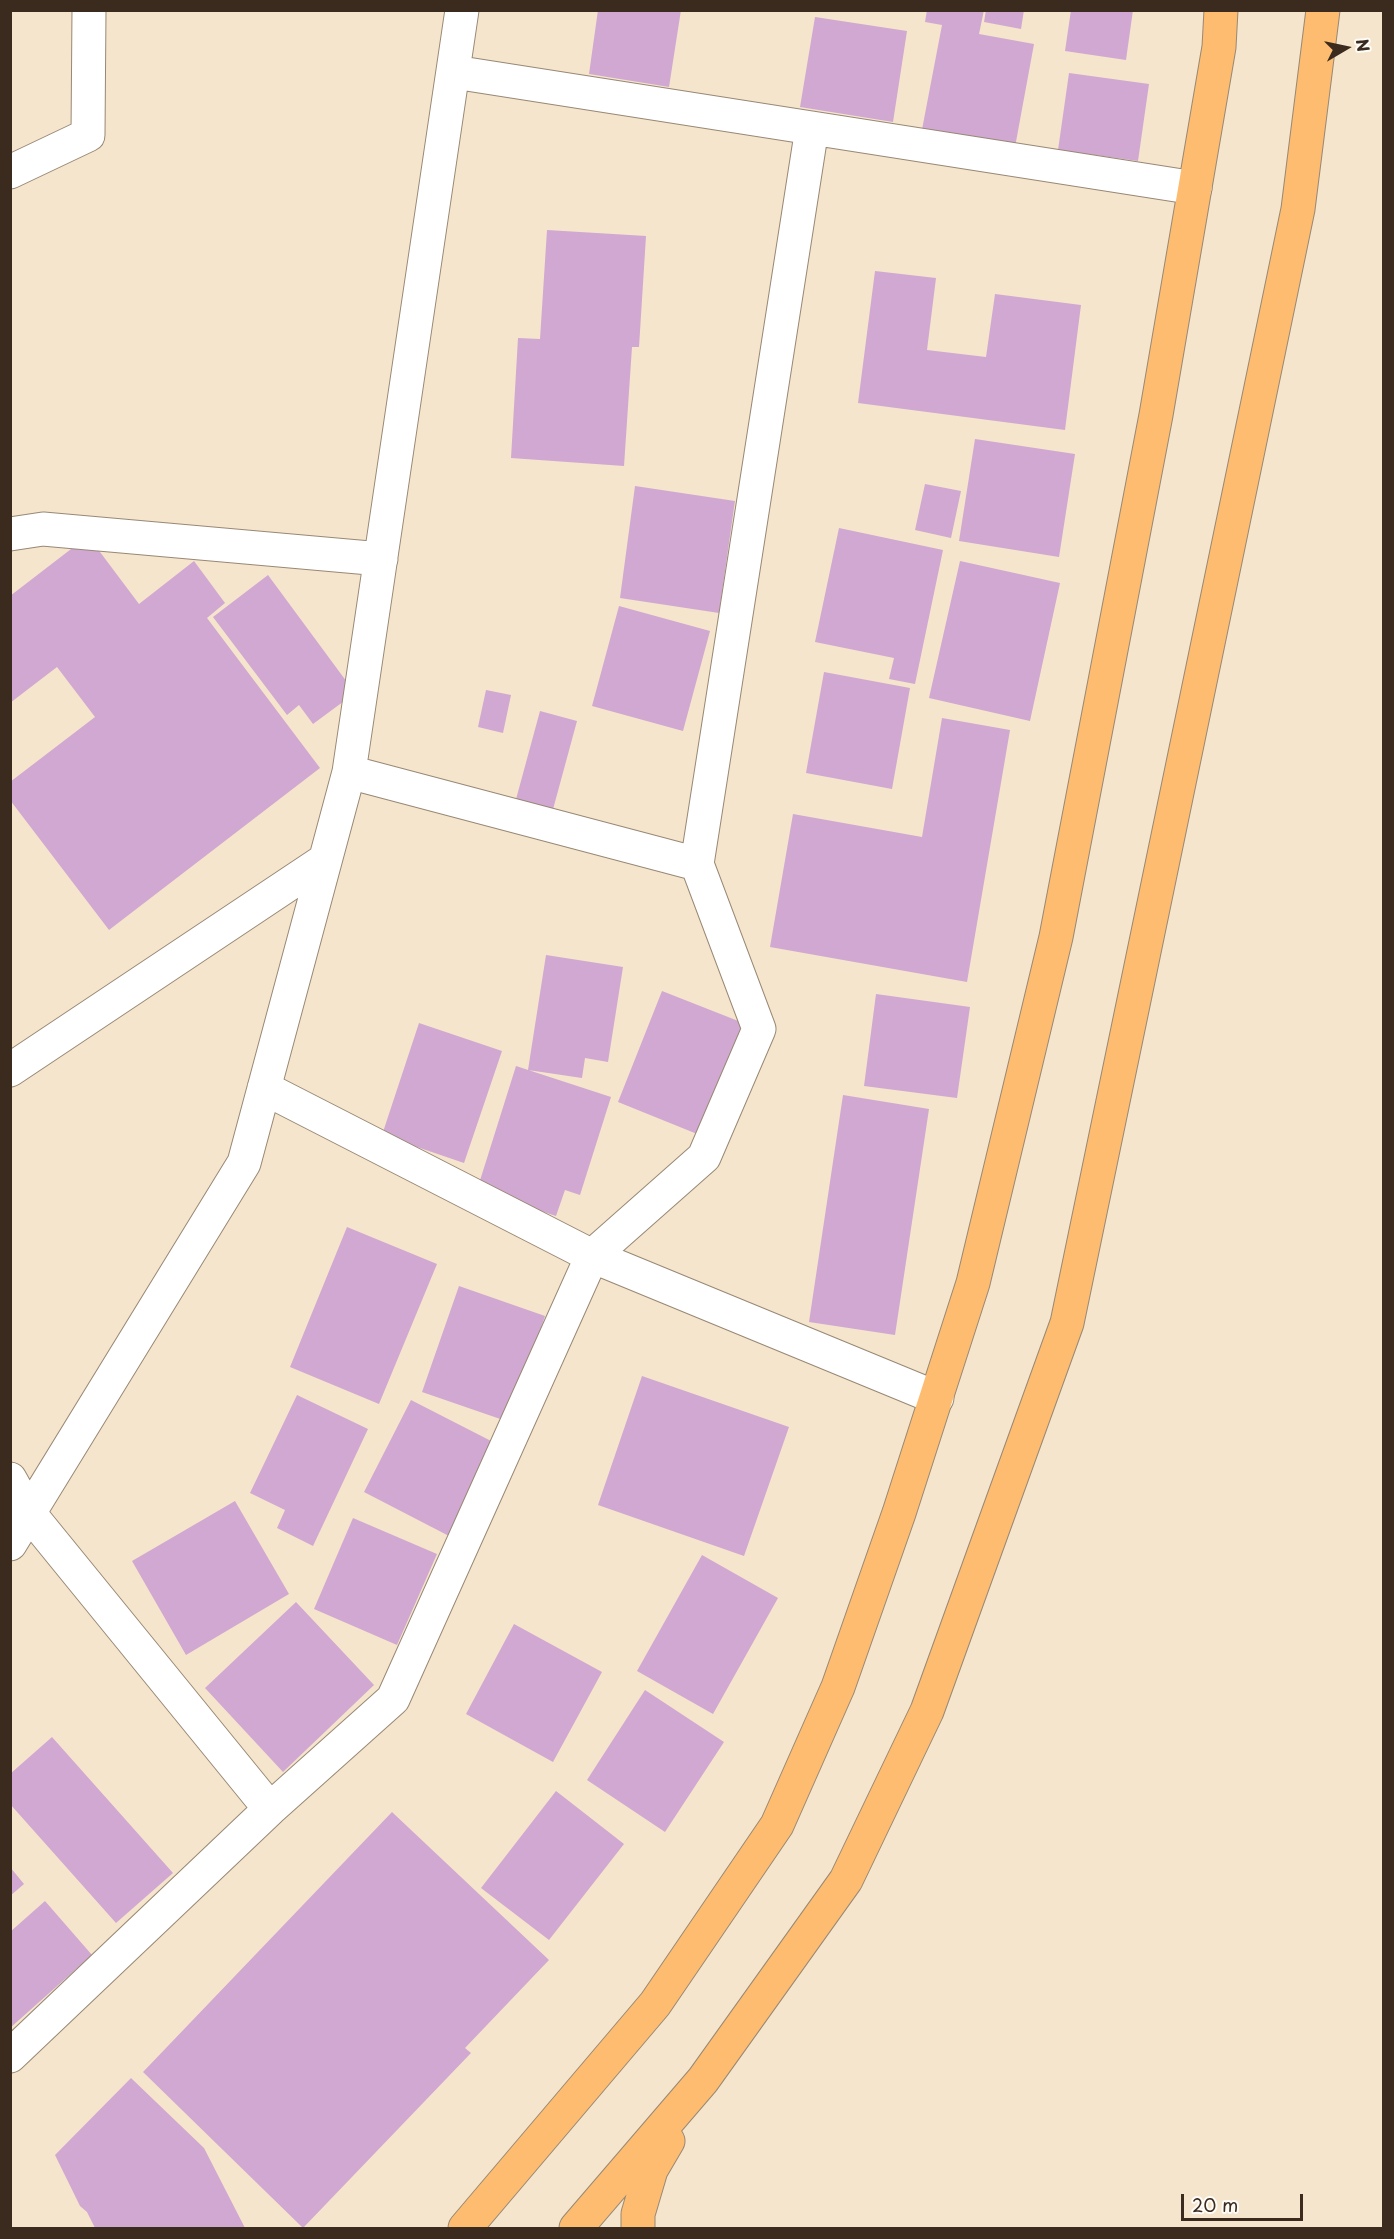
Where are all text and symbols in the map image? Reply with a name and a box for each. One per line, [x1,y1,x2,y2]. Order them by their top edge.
north arrow [1316,18,1376,78]
text: N [1351,37,1377,53]
scale bar [1184,2182,1306,2220]
text: 20 m [1192,2191,1238,2218]

